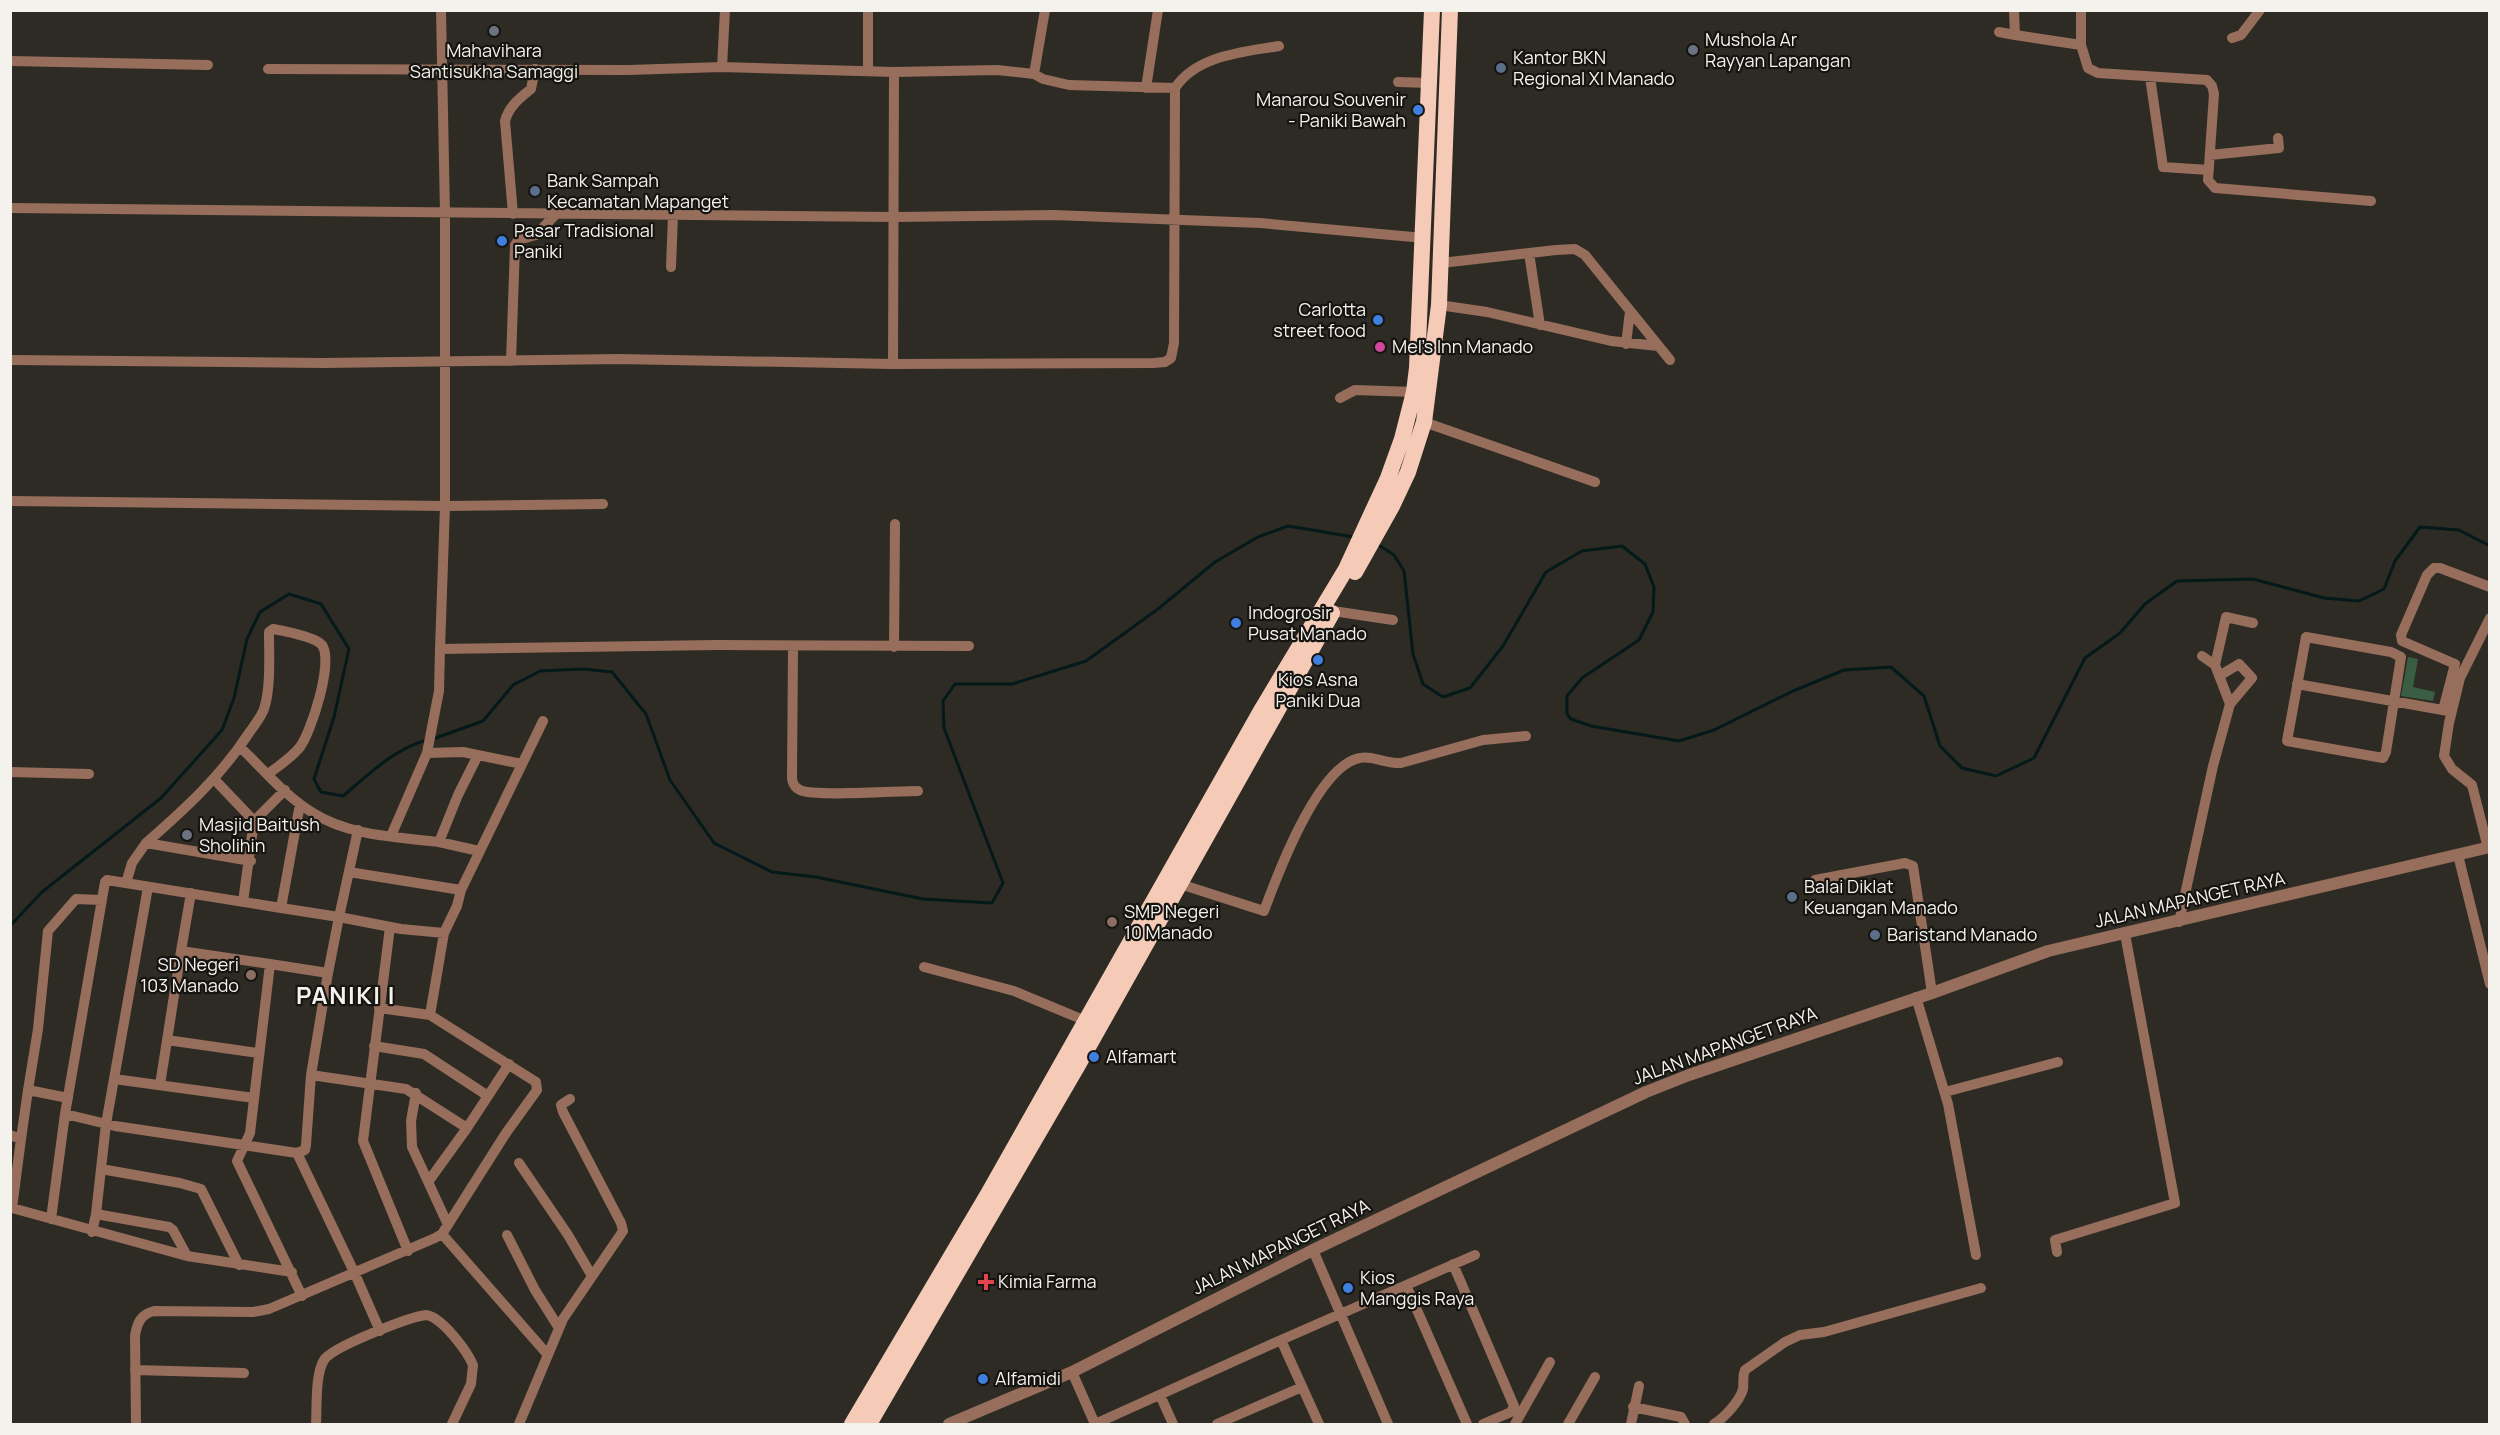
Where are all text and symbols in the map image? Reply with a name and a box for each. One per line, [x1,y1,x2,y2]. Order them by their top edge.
marker: Mahavihara Santisukha Samaggi [487,24,501,38]
place label: Mushola Ar Rayyan Lapangan [1705,27,1851,72]
place label: Mahavihara Santisukha Samaggi [410,38,578,83]
marker: Mushola Ar Rayyan Lapangan [1686,43,1700,57]
place label: Kantor BKN Regional XI Manado [1513,45,1675,90]
marker: Kantor BKN Regional XI Manado [1494,61,1508,75]
place label: Manarou Souvenir - Paniki Bawah [1256,87,1406,132]
marker: Manarou Souvenir - Paniki Bawah [1411,103,1425,117]
place label: Bank Sampah Kecamatan Mapanget [547,168,729,213]
marker: Bank Sampah Kecamatan Mapanget [528,184,542,198]
place label: Pasar Tradisional Paniki [514,218,654,263]
marker: Pasar Tradisional Paniki [495,234,509,248]
place label: Carlotta street food [1273,297,1366,342]
marker: Carlotta street food [1371,313,1385,327]
place label: Mel's Inn Manado [1392,334,1533,358]
marker: Mel's Inn Manado [1373,340,1387,354]
place label: Indogrosir Pusat Manado [1248,600,1367,645]
marker: Indogrosir Pusat Manado [1229,616,1243,630]
marker: Kios Asna Paniki Dua [1311,653,1325,667]
place label: Kios Asna Paniki Dua [1276,667,1360,712]
place label: Masjid Baitush Sholihin [199,812,320,857]
marker: Masjid Baitush Sholihin [180,828,194,842]
street label: JALAN MAPANGET RAYA [2092,865,2288,933]
place label: Balai Diklat Keuangan Manado [1804,874,1958,919]
marker: Balai Diklat Keuangan Manado [1785,890,1799,904]
place label: SMP Negeri 10 Manado [1124,899,1219,944]
marker: SMP Negeri 10 Manado [1105,915,1119,929]
place label: Baristand Manado [1887,922,2037,946]
marker: Baristand Manado [1868,928,1882,942]
place label: SD Negeri 103 Manado [140,952,239,997]
marker: SD Negeri 103 Manado [244,968,258,982]
district label: PANIKI I [296,978,396,1011]
street label: JALAN MAPANGET RAYA [1629,1000,1821,1090]
place label: Alfamart [1106,1044,1177,1068]
marker: Alfamart [1087,1050,1101,1064]
street label: JALAN MAPANGET RAYA [1188,1192,1374,1300]
place label: Kios Manggis Raya [1360,1265,1474,1310]
place label: Kimia Farma [998,1269,1096,1293]
marker: Kimia Farma [979,1275,993,1289]
marker: Kios Manggis Raya [1341,1281,1355,1295]
place label: Alfamidi [995,1366,1061,1390]
marker: Alfamidi [976,1372,990,1386]

